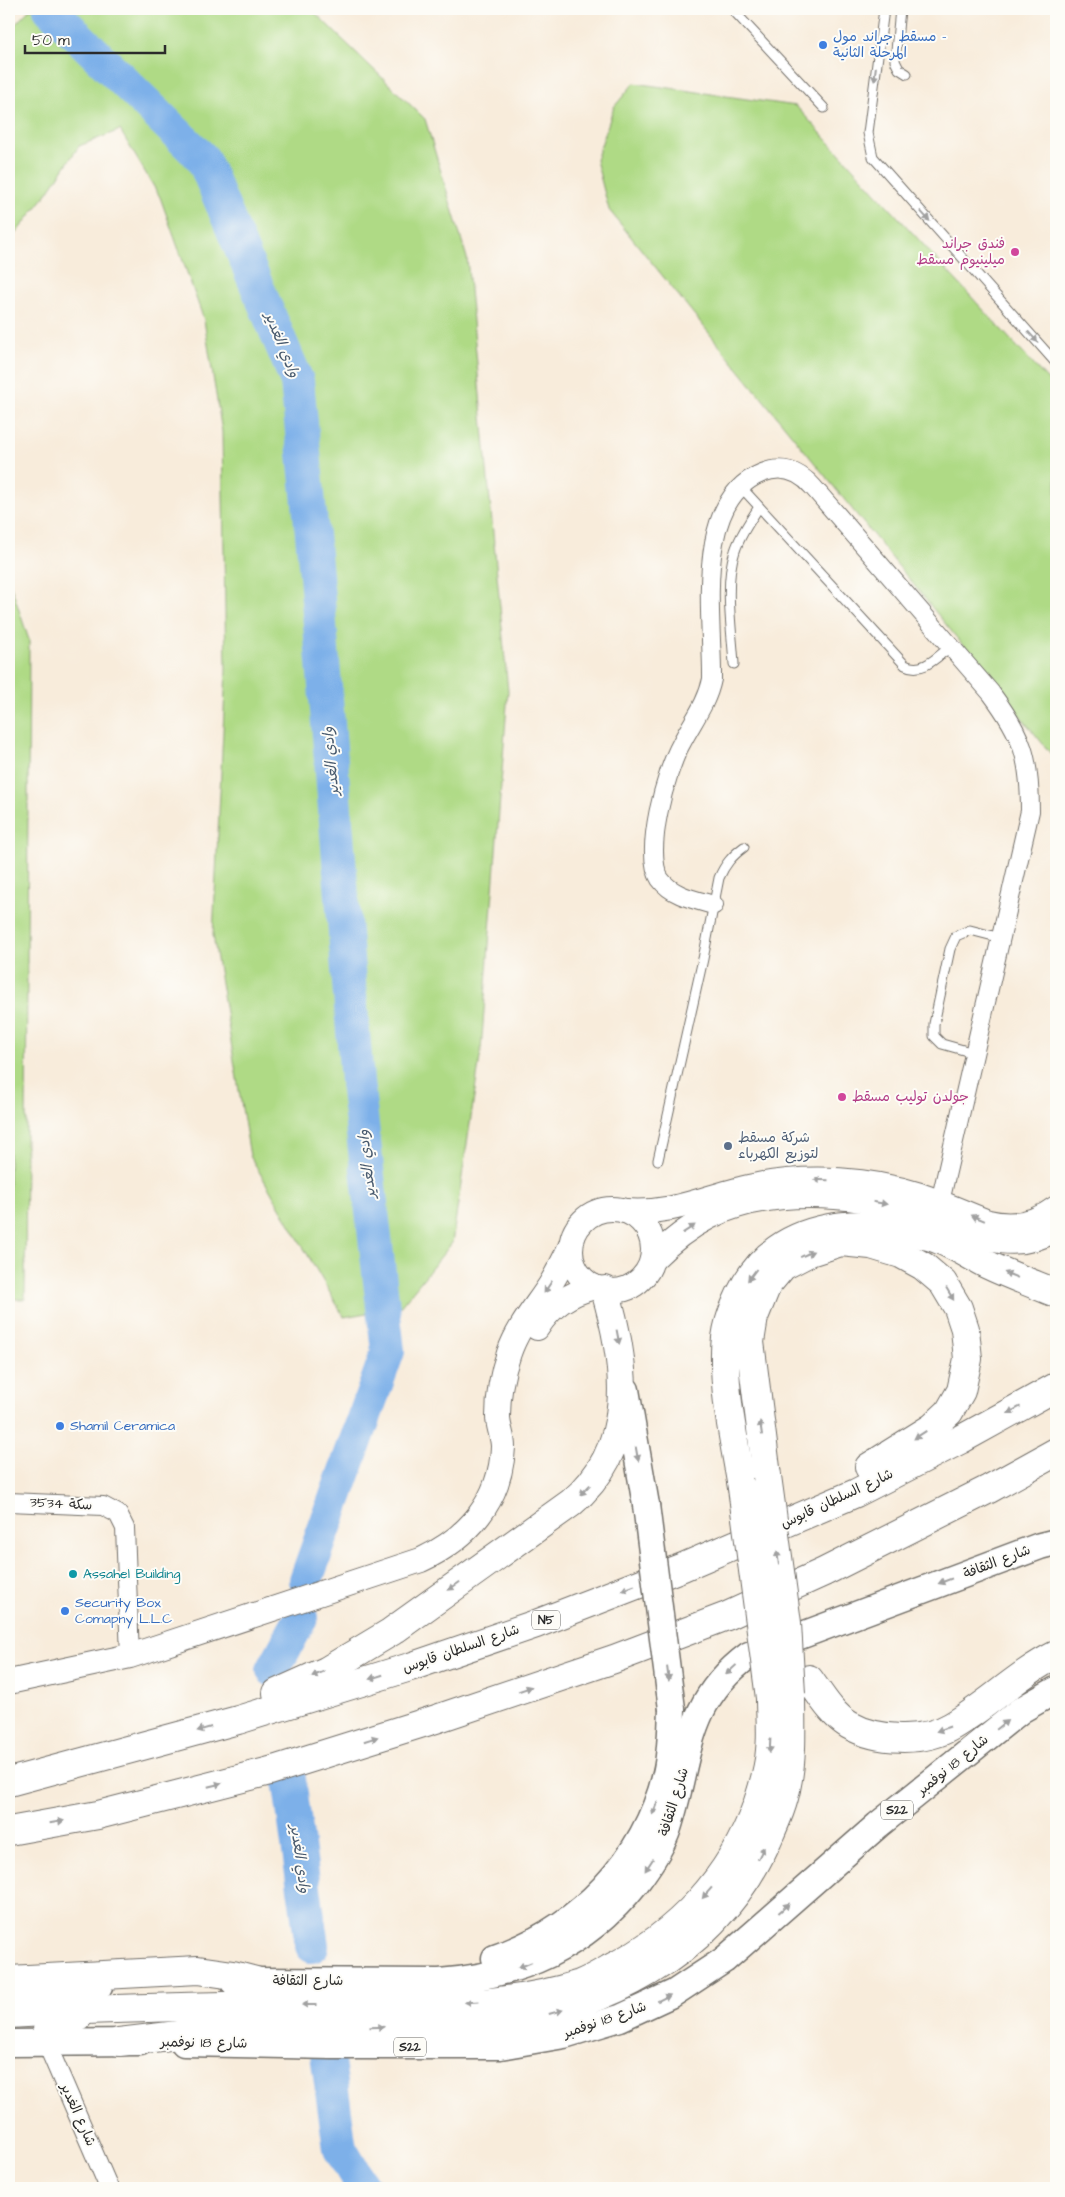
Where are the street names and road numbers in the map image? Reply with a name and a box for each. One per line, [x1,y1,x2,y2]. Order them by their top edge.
street label: شارع السلطان قابوس [777,1464,897,1534]
street label: سكة 3534 [29,1492,93,1516]
street label: شارع الثقافة [960,1540,1034,1584]
road number: N5 [532,1610,560,1630]
street label: شارع السلطان قابوس [400,1620,522,1678]
street label: شارع 18 نوفمبر [912,1730,993,1801]
street label: شارع الثقافة [654,1765,694,1839]
road number: S22 [881,1800,913,1820]
street label: شارع الثقافة [273,1971,343,1991]
street label: شارع 18 نوفمبر [560,1996,649,2044]
street label: شارع 18 نوفمبر [159,2032,248,2054]
road number: S22 [394,2038,426,2056]
street label: شارع الغدير [55,2079,101,2150]

